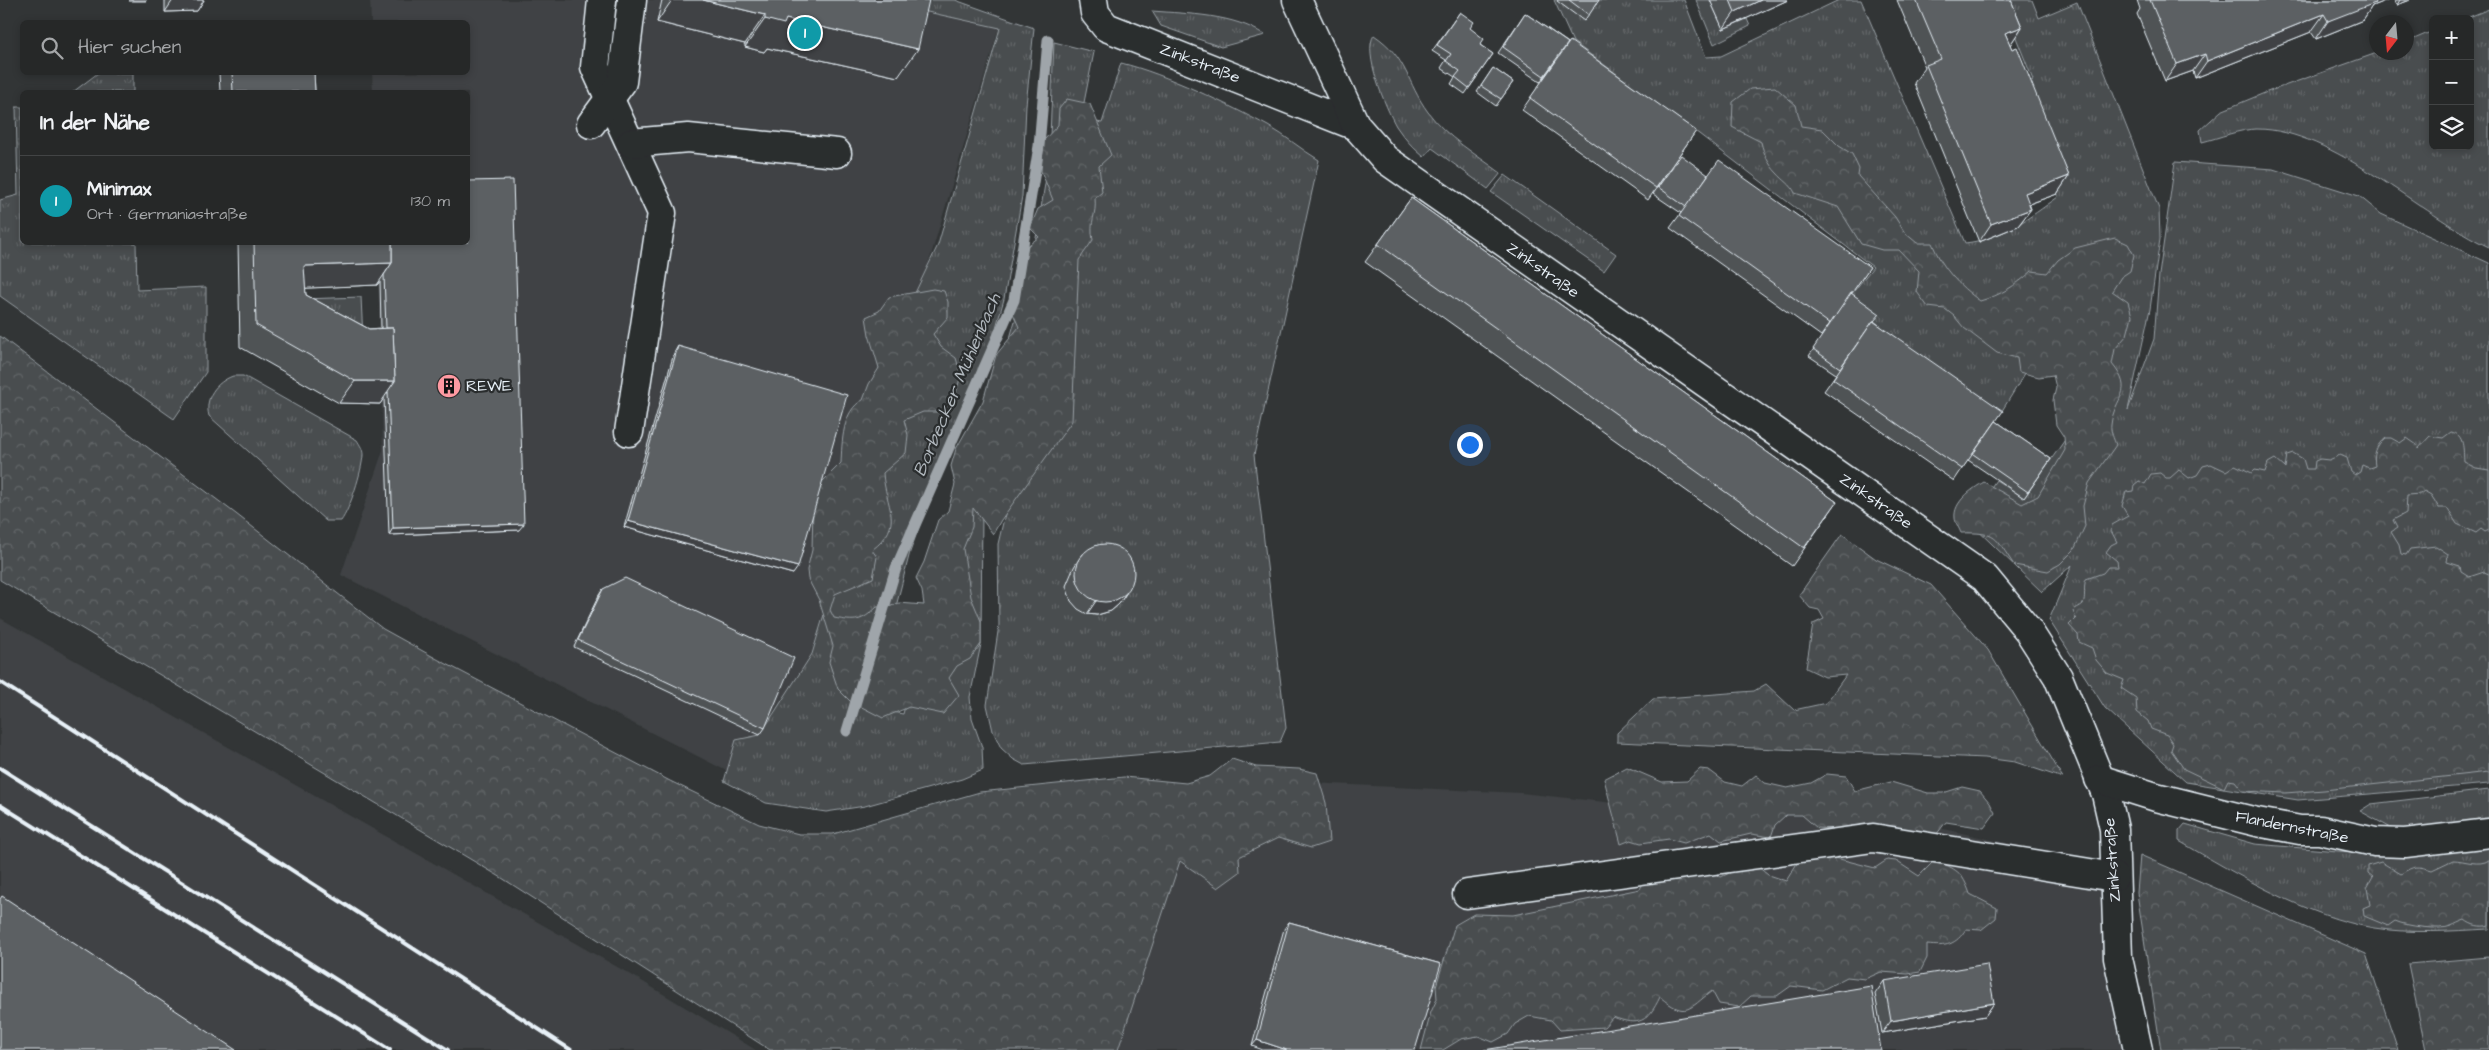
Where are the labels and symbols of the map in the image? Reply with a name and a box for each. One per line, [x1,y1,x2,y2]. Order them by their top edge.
pin: 1 [789,14,821,52]
north arrow [2369,15,2414,60]
street label: Zinkstraße [1157,38,1244,88]
street label: Zinkstraße [1502,237,1584,303]
water label: Borbecker Mühlenbach [907,289,1007,480]
building icon: REWE [436,373,462,399]
place label: REWE [466,375,512,397]
your location [1457,432,1483,458]
street label: Zinkstraße [1835,468,1917,534]
street label: Flandernstraße [2233,805,2351,849]
street label: Zinkstraße [2098,817,2126,903]

